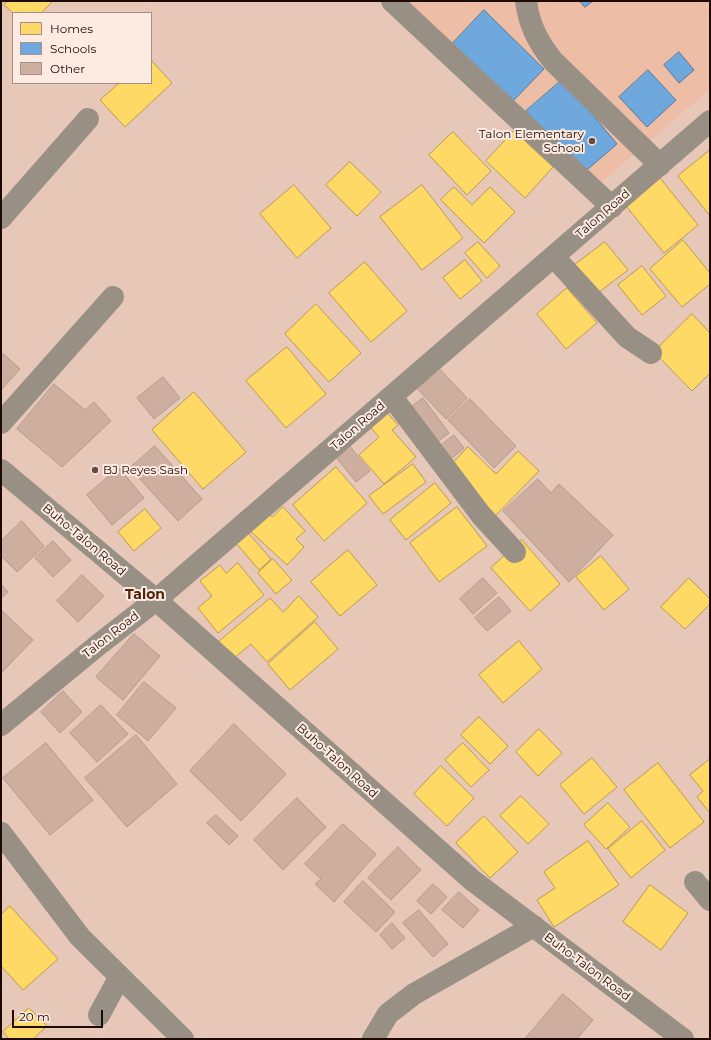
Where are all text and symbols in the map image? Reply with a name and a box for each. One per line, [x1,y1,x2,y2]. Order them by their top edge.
legend [12,12,152,84]
text: Homes [50,21,93,36]
text: Schools [50,41,96,56]
text: Other [50,61,85,76]
place label: Talon Elementary School [479,127,584,155]
marker: Talon Elementary School [587,136,597,146]
street label: Talon Road [573,187,633,241]
street label: Talon Road [328,399,388,453]
place label: BJ Reyes Sash [103,463,188,477]
marker: BJ Reyes Sash [90,465,100,475]
street label: Buho-Talon Road [40,501,128,579]
district label: Talon [125,587,165,603]
street label: Talon Road [80,609,142,661]
street label: Buho-Talon Road [294,721,380,801]
street label: Buho-Talon Road [541,930,633,1004]
scale bar [14,1002,105,1028]
text: 20 m [19,1009,50,1024]

